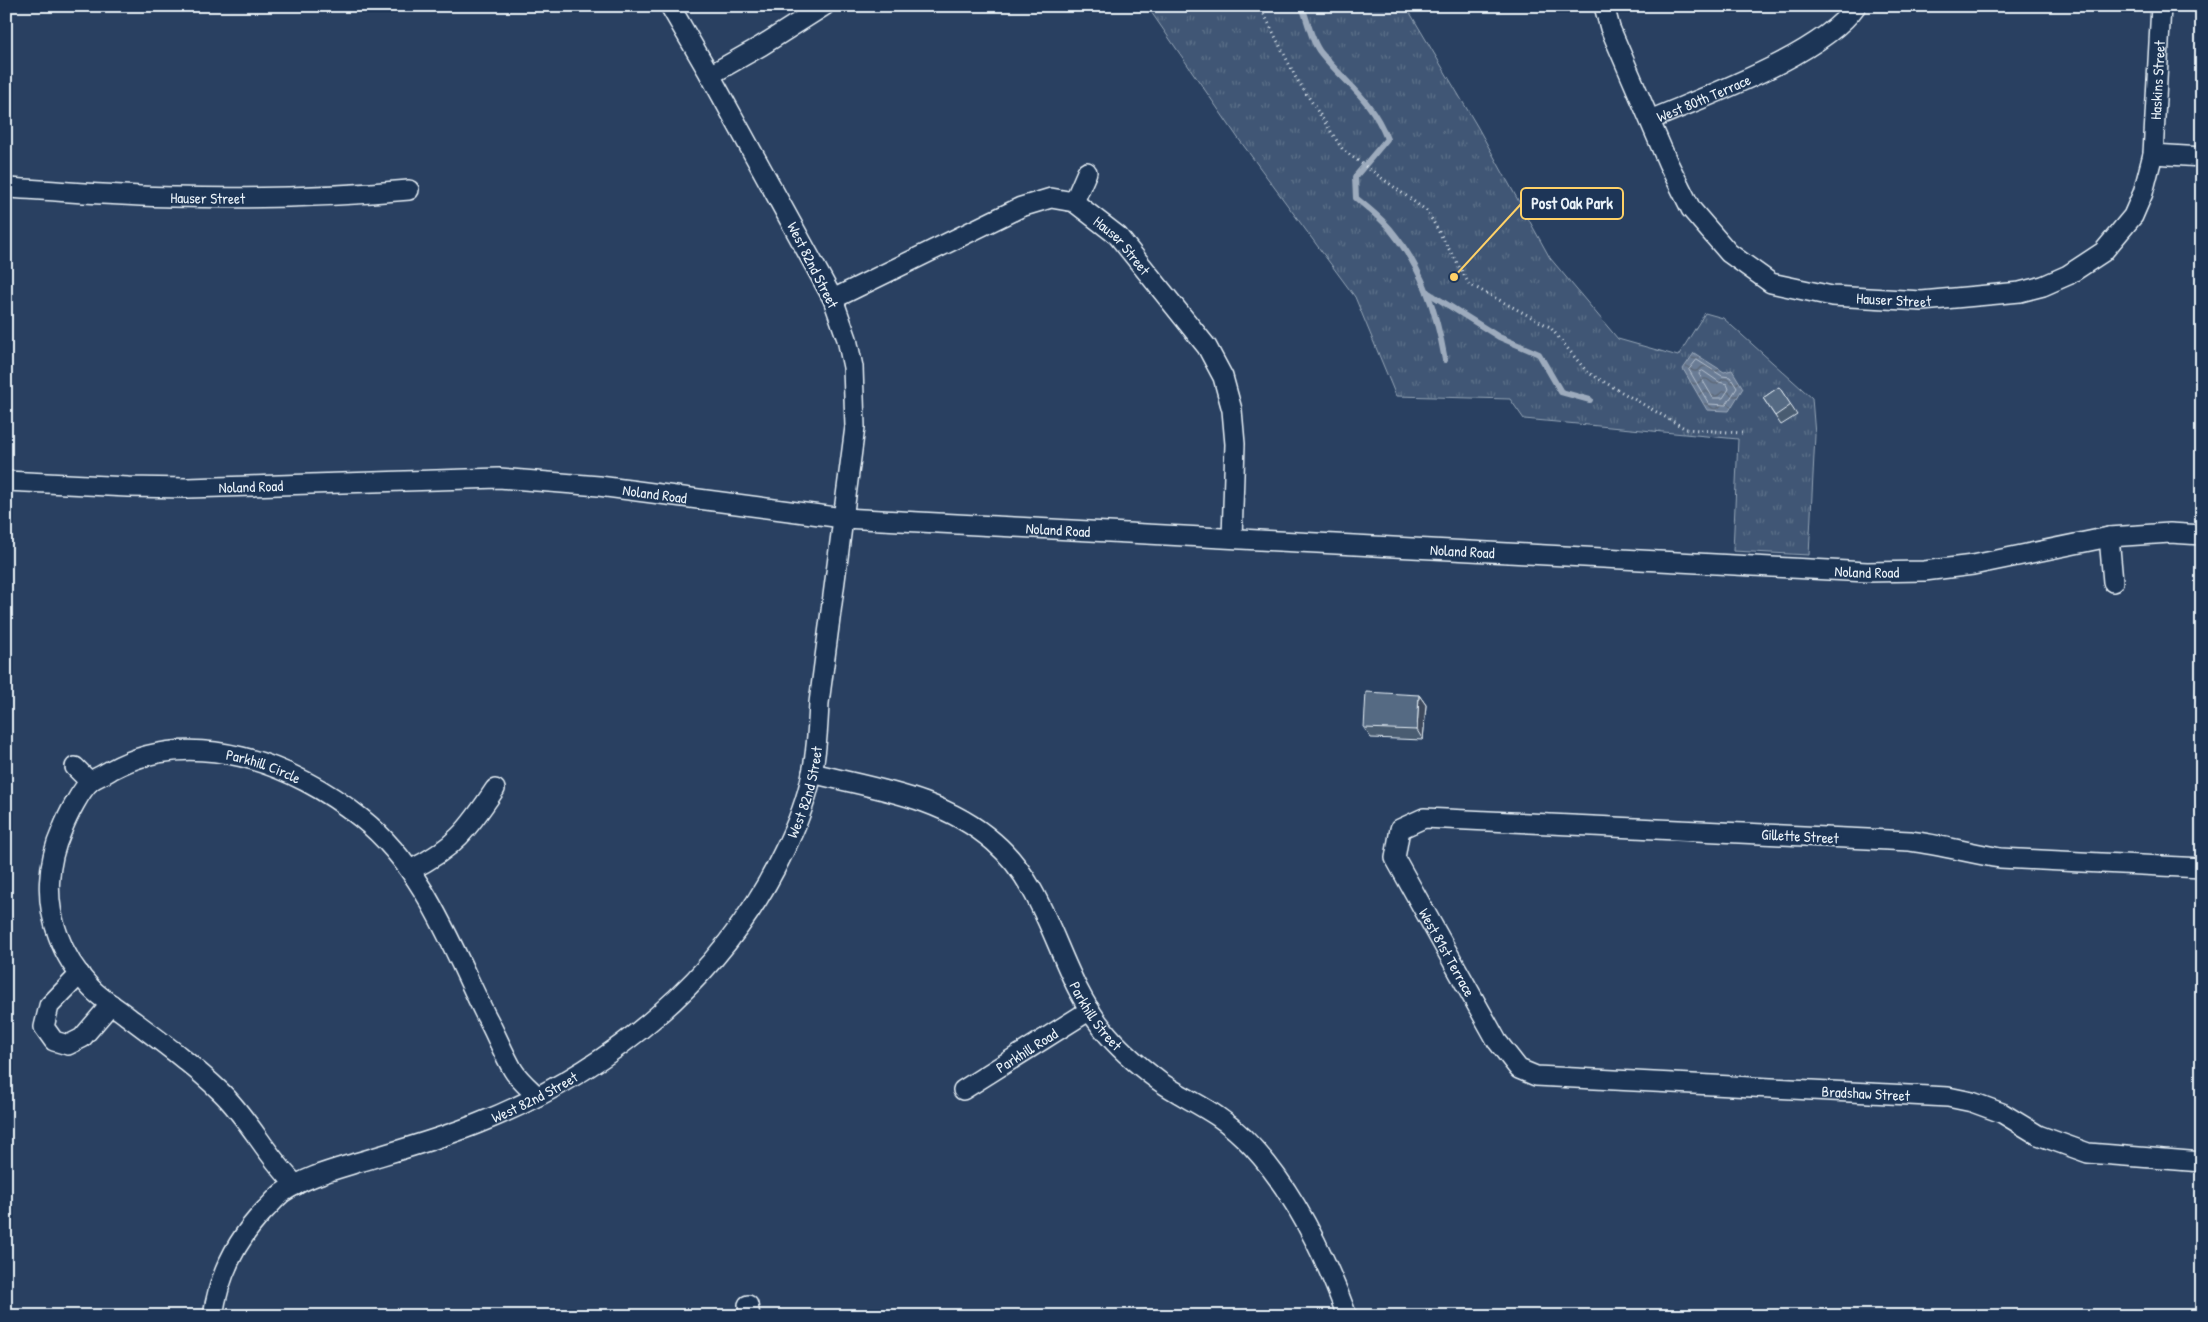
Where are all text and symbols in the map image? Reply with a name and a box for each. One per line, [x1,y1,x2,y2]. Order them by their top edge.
street label: Haskins Street [2144,39,2170,120]
street label: West 80th Terrace [1653,68,1754,127]
street label: Hauser Street [170,186,246,208]
callout: Post Oak Park [1521,188,1623,219]
text: Post Oak Park [1531,192,1613,214]
street label: Hauser Street [1089,211,1156,280]
street label: West 82nd Street [782,218,844,312]
street label: Hauser Street [1856,287,1933,312]
street label: Noland Road [218,474,284,498]
street label: Noland Road [621,479,688,508]
street label: Noland Road [1025,517,1091,542]
street label: Noland Road [1430,538,1495,563]
street label: Noland Road [1834,560,1899,583]
street label: Parkhill Circle [224,743,305,788]
street label: West 82nd Street [781,744,827,841]
street label: Gillette Street [1761,823,1840,849]
street label: West 81st Terrace [1414,904,1481,1000]
street label: Parkhill Street [1065,978,1128,1056]
street label: Parkhill Road [992,1023,1062,1077]
street label: West 82nd Street [488,1065,582,1127]
street label: Bradshaw Street [1821,1080,1911,1106]

